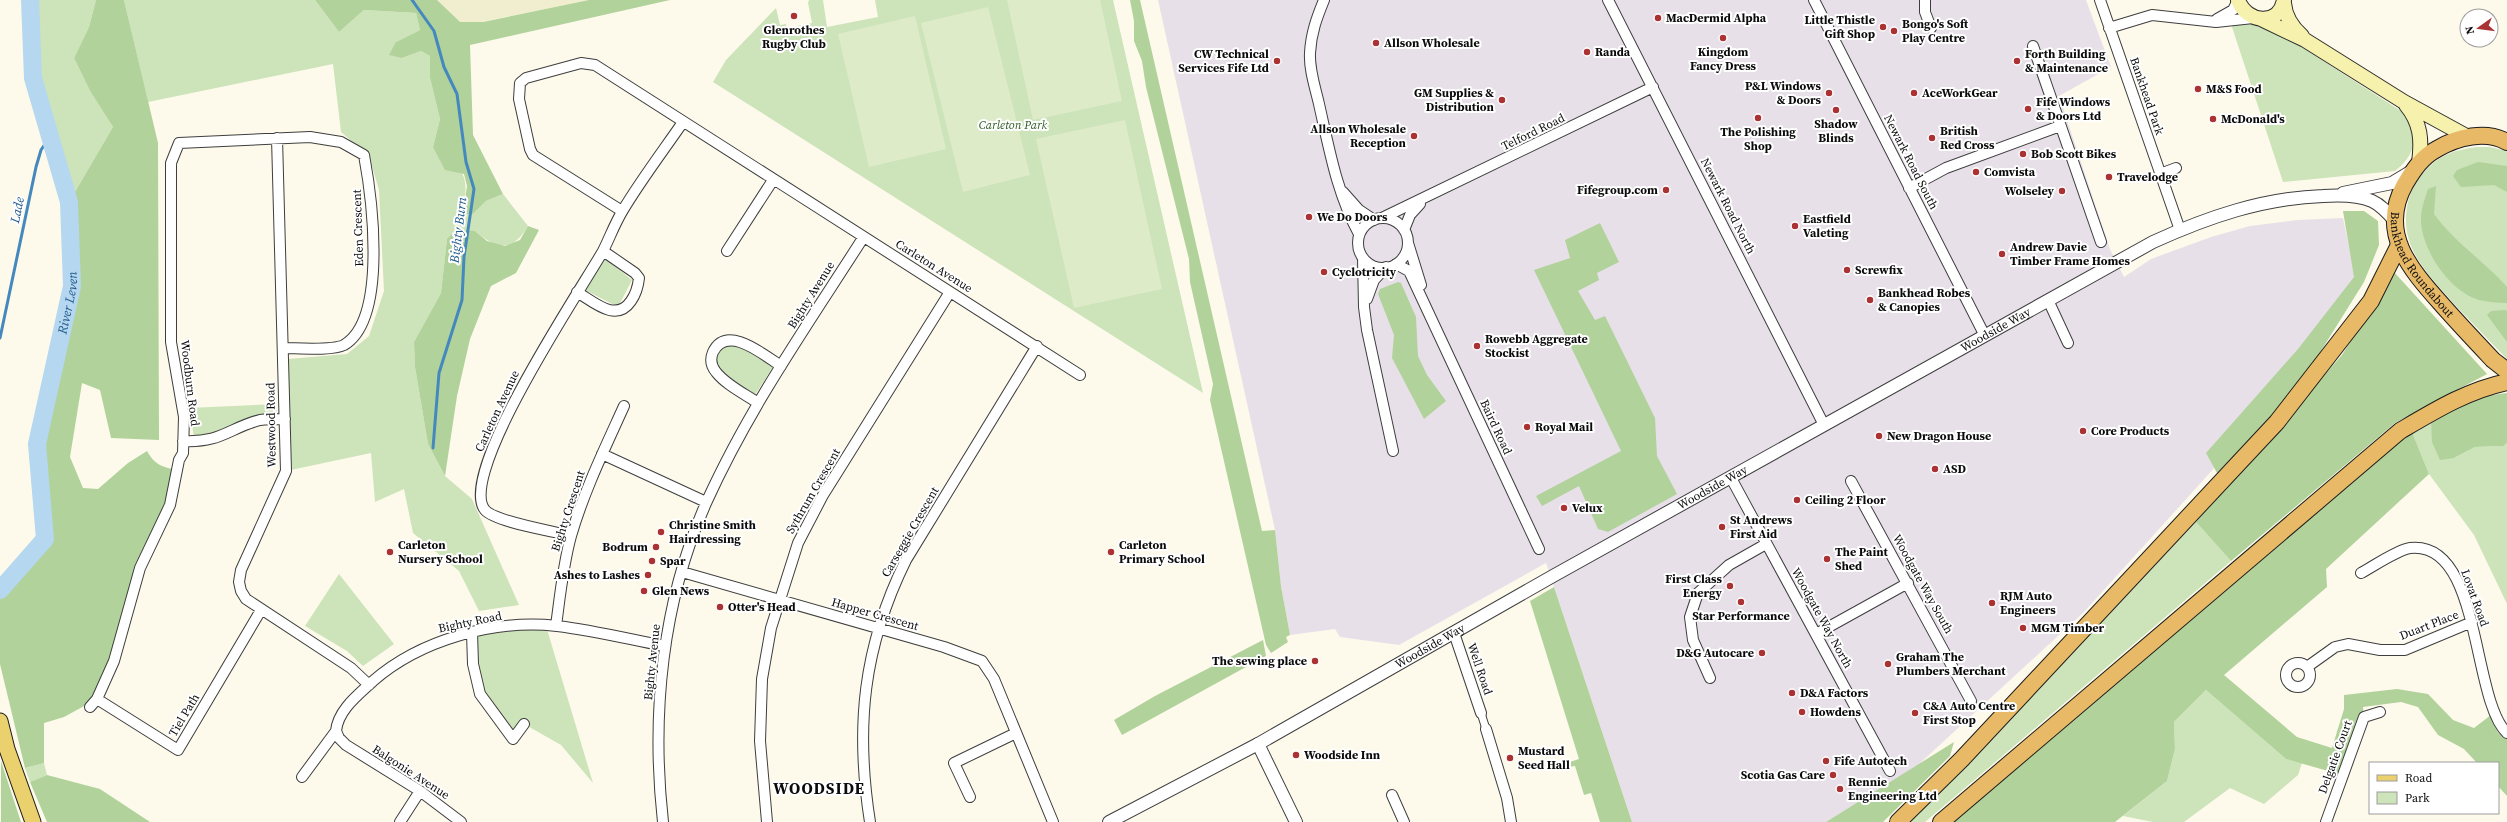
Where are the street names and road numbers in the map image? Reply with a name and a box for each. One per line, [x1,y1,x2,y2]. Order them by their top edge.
street label: Bankhead Park [2126,55,2168,137]
street label: Telford Road [1499,110,1567,154]
street label: Newark Road South [1880,112,1942,212]
street label: Newark Road North [1697,155,1759,257]
street label: Eden Crescent [349,189,367,267]
street label: Bankhead Roundabout [2387,211,2458,321]
street label: Carleton Avenue [892,236,976,296]
street label: Bighty Avenue [784,258,838,332]
street label: Woodside Way [1958,303,2034,356]
street label: Woodburn Road [177,339,203,427]
street label: Carleton Avenue [471,368,523,454]
street label: Westwood Road [262,382,280,468]
street label: Baird Road [1476,397,1516,457]
street label: Sythrum Crescent [782,445,844,537]
street label: Woodside Way [1674,461,1751,513]
street label: Bighty Crescent [547,468,589,553]
street label: Carseggie Crescent [878,484,942,580]
street label: Woodgate Way South [1889,531,1957,637]
street label: Woodgate Way North [1788,565,1856,671]
street label: Lovat Road [2457,567,2493,629]
street label: Happer Crescent [830,594,920,634]
street label: Duart Place [2397,606,2461,644]
street label: Bighty Road [437,607,503,637]
street label: Woodside Way [1392,619,1468,672]
street label: Bighty Avenue [640,623,664,701]
street label: Well Road [1464,641,1496,697]
street label: Tiel Path [165,691,203,739]
street label: Delgatie Court [2314,718,2356,796]
street label: Balgonie Avenue [369,741,453,803]

